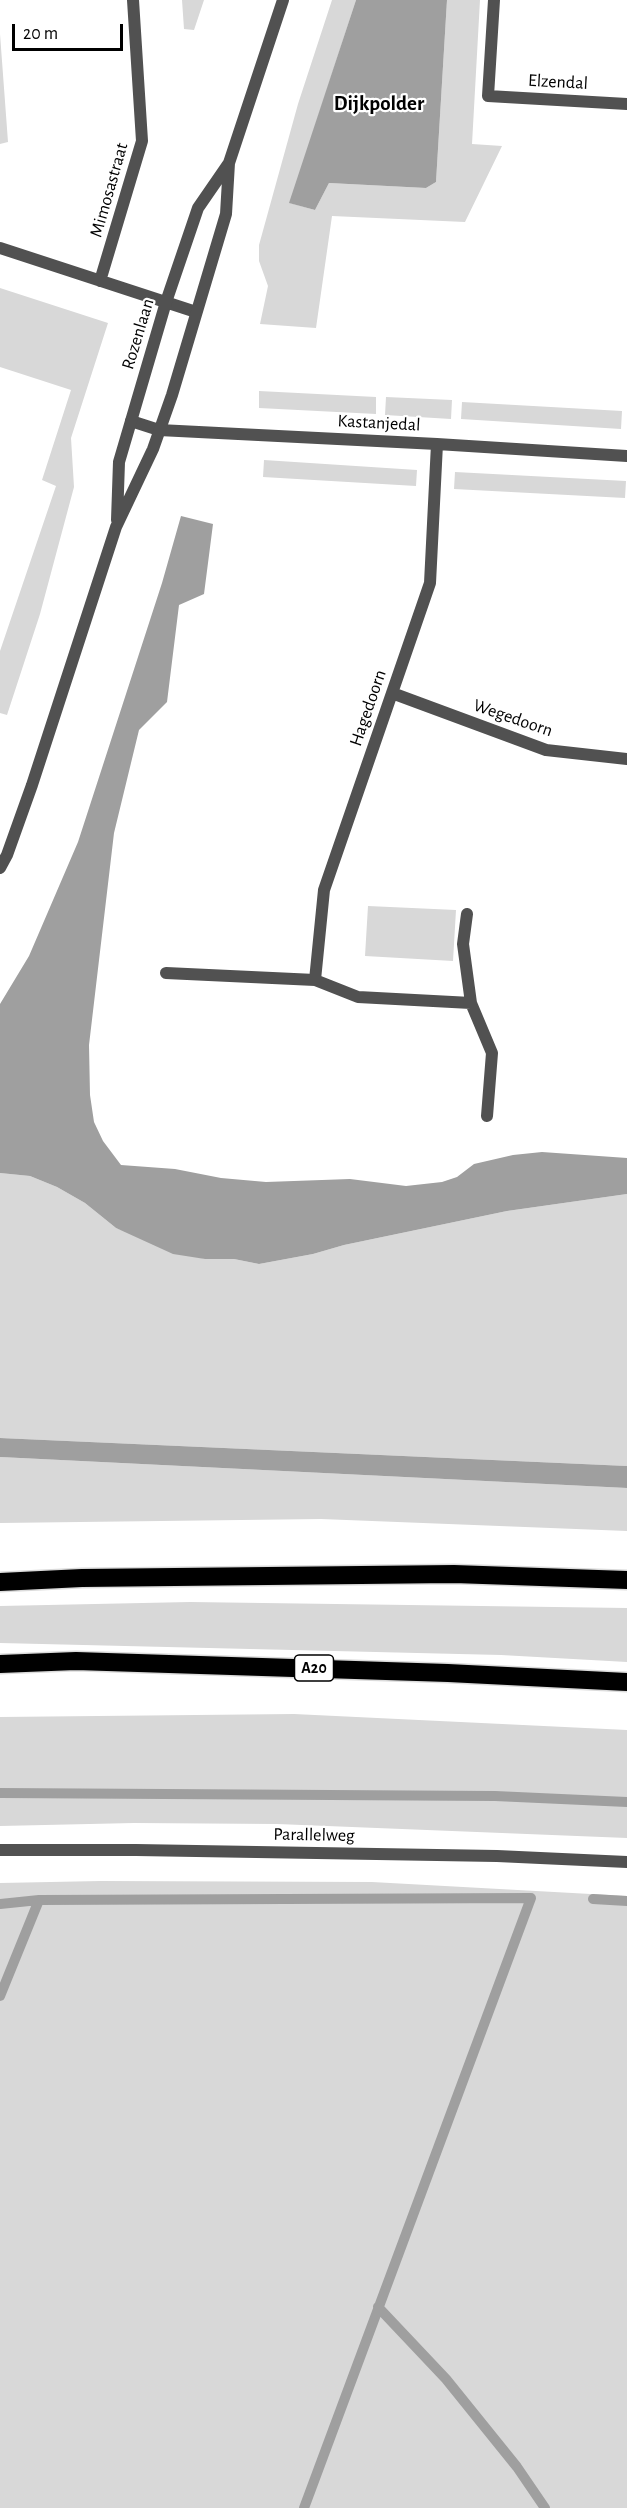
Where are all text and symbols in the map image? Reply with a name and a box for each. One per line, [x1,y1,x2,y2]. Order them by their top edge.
scale bar [15,12,126,50]
text: 20 m [23,25,58,43]
street label: Elzendal [528,70,588,94]
district label: Dijkpolder [334,91,424,117]
street label: Mimosastraat [85,140,133,240]
street label: Rozenlaan [117,296,159,372]
street label: Kastanjedal [337,410,421,436]
street label: Hagedoorn [345,667,391,749]
street label: Wegedoorn [471,694,555,742]
road number: A20 [294,1655,334,1681]
street label: Parallelweg [273,1823,355,1847]

